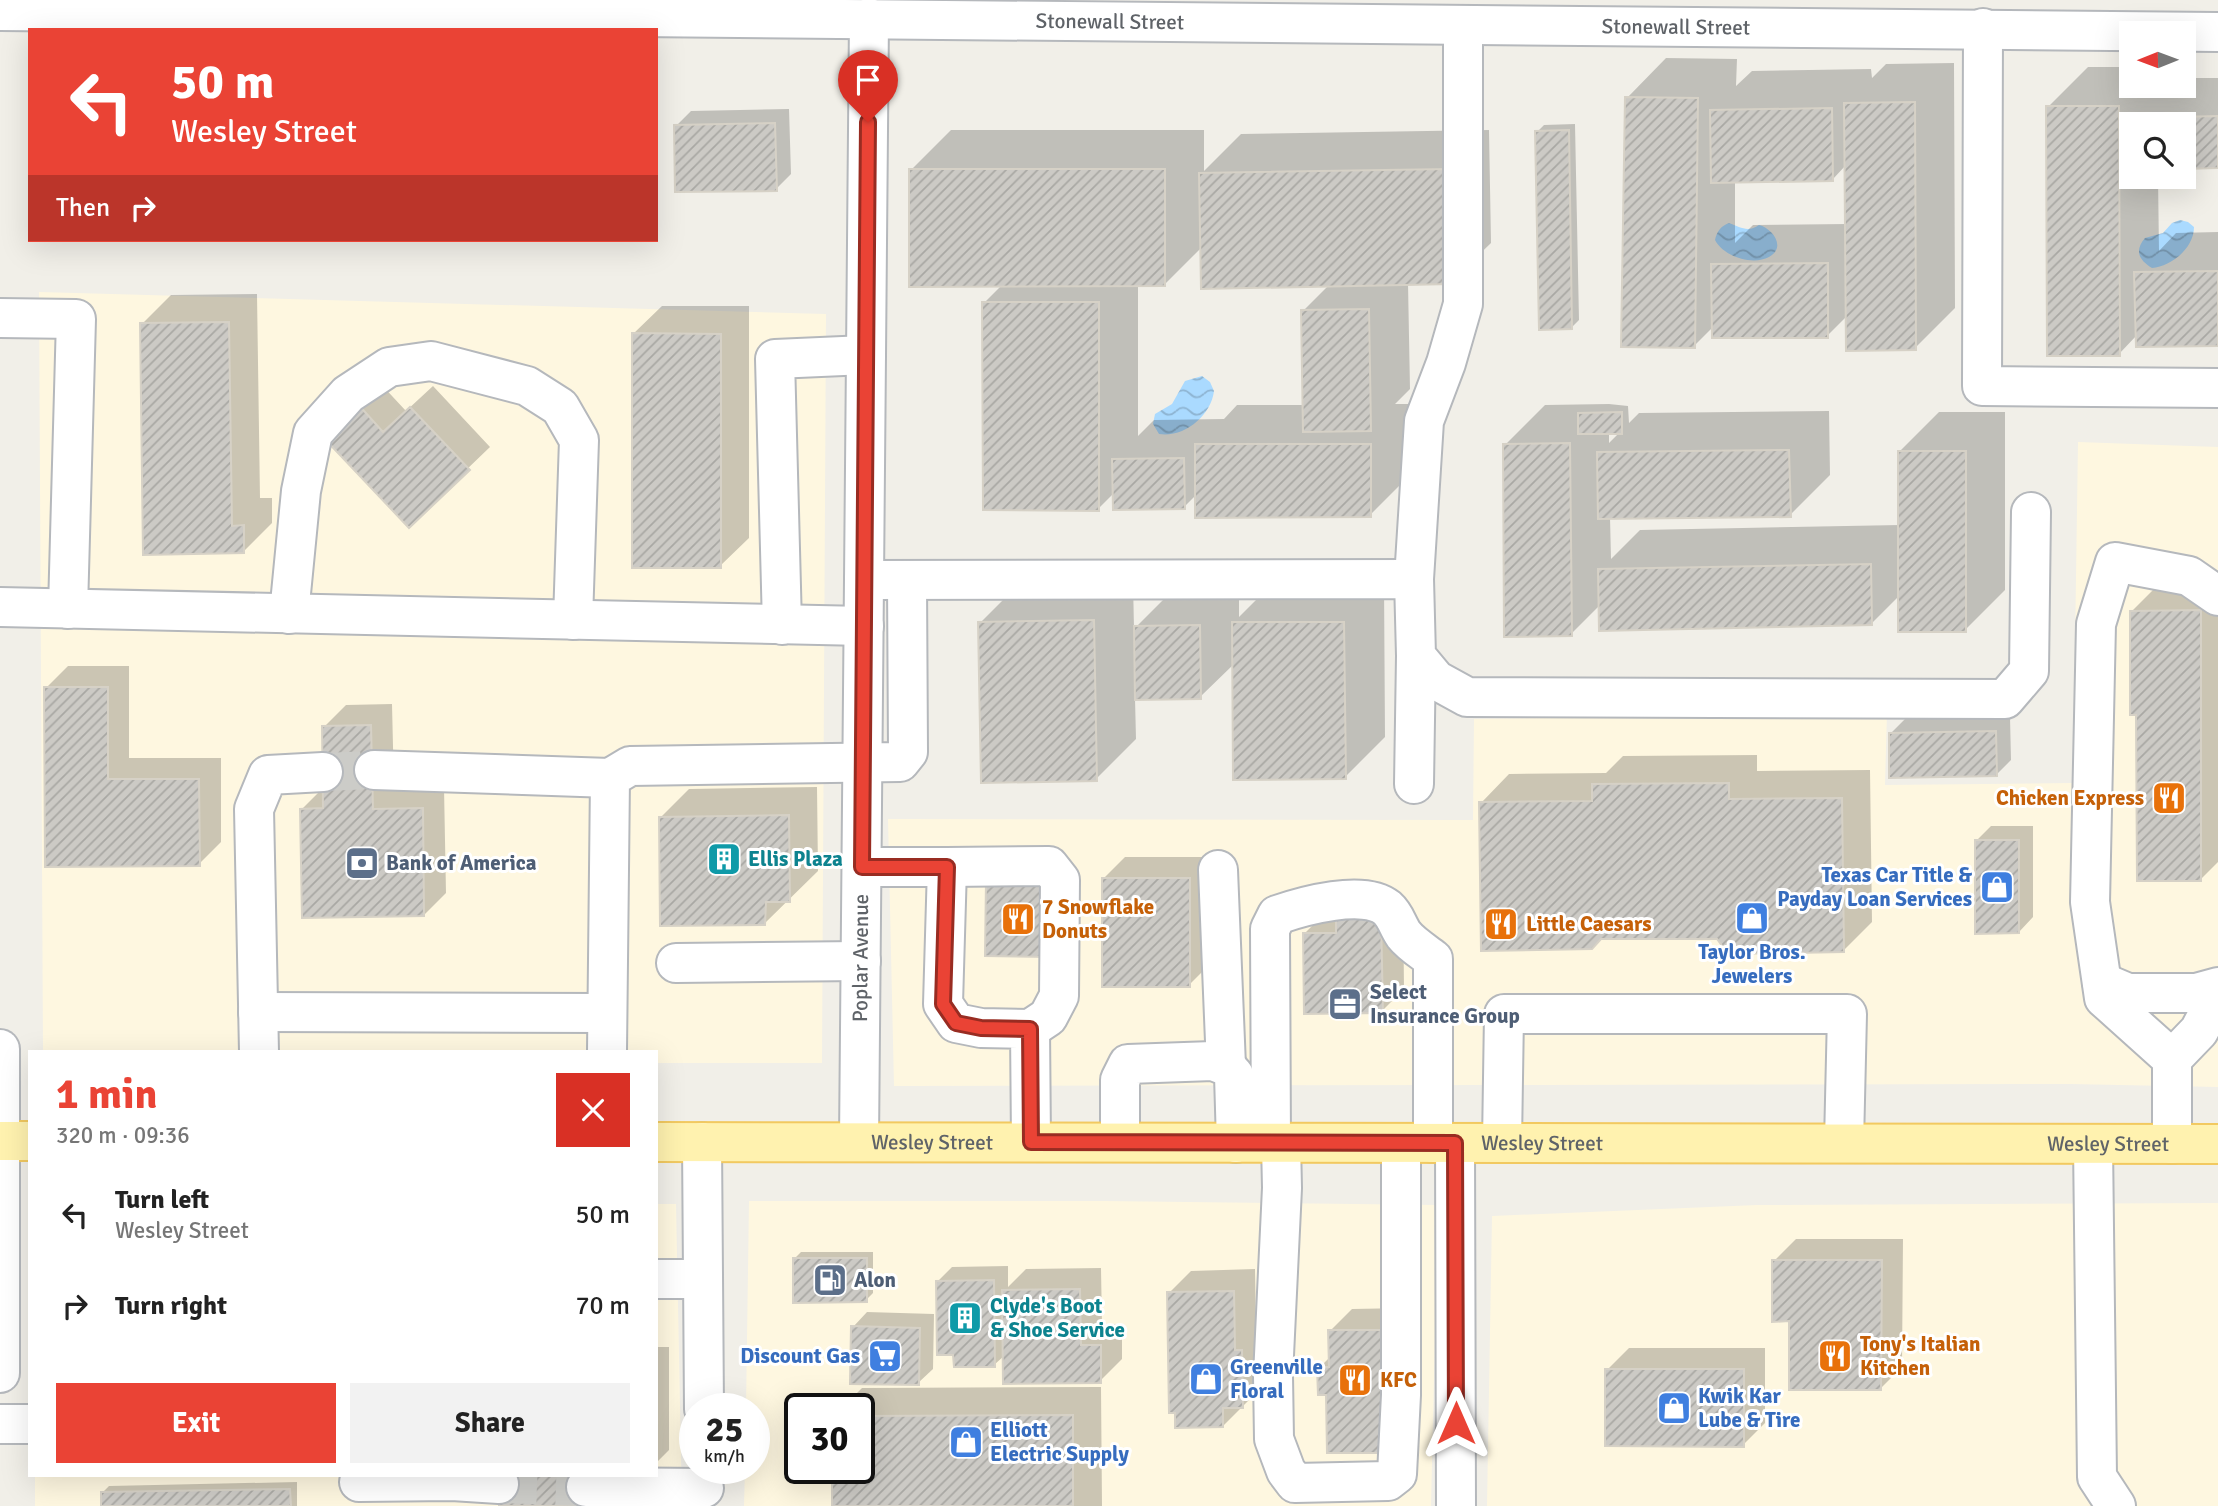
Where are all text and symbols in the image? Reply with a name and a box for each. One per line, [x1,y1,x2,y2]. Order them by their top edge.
street label: Stonewall Street [1036,8,1184,35]
street label: Stonewall Street [1601,13,1750,41]
north arrow [2119,21,2196,98]
map controls [2119,21,2196,189]
pin [838,50,898,122]
text: 50 m [171,52,274,112]
icon: left [56,56,147,147]
icon: arrive [849,61,887,99]
text: Wesley Street [171,112,357,151]
button: search [2119,112,2196,189]
icon: right [124,189,162,227]
text: Then [56,192,110,224]
restaurant icon: Chicken Express [2150,779,2188,817]
place label: Chicken Express [1996,785,2144,811]
building icon: Ellis Plaza [705,840,743,878]
bank icon: Bank of America [343,844,381,882]
place label: Ellis Plaza [748,846,843,872]
place label: Bank of America [386,850,537,876]
place label: Texas Car Title & Payday Loan Services [1777,862,1972,912]
shop icon: Texas Car Title & Payday Loan Services [1978,868,2016,906]
street label: Poplar Avenue [847,894,874,1022]
place label: 7 Snowflake Donuts [1042,894,1154,944]
shop icon: Taylor Bros. Jewelers [1733,899,1771,937]
restaurant icon: 7 Snowflake Donuts [999,900,1037,938]
restaurant icon: Little Caesars [1482,905,1520,943]
place label: Little Caesars [1526,911,1652,937]
place label: Taylor Bros. Jewelers [1698,939,1806,989]
place label: Select Insurance Group [1370,979,1520,1029]
office icon: Select Insurance Group [1326,985,1364,1023]
text: 1 min [56,1069,157,1120]
button: close [556,1073,630,1147]
text: 320 m · 09:36 [56,1121,190,1150]
street label: Wesley Street [871,1129,993,1155]
street label: Wesley Street [1481,1130,1603,1156]
street label: Wesley Street [2047,1131,2169,1157]
text: Turn left [115,1184,209,1216]
icon: left [56,1196,94,1234]
text: 50 m [575,1199,630,1231]
text: Wesley Street [115,1216,249,1245]
fuel station icon: Alon [811,1261,849,1299]
place label: Alon [854,1267,896,1293]
icon: right [56,1287,94,1325]
text: Turn right [115,1290,227,1322]
text: 70 m [575,1290,630,1322]
place label: Clyde's Boot & Shoe Service [990,1293,1125,1343]
building icon: Clyde's Boot & Shoe Service [946,1299,984,1337]
place label: Tony's Italian Kitchen [1860,1331,1980,1381]
supermarket icon: Discount Gas [866,1337,904,1375]
restaurant icon: Tony's Italian Kitchen [1816,1337,1854,1375]
place label: Discount Gas [740,1343,860,1369]
place label: Greenville Floral [1230,1354,1323,1404]
shop icon: Greenville Floral [1187,1360,1225,1398]
restaurant icon: KFC [1336,1361,1374,1399]
place label: KFC [1380,1367,1417,1393]
button: Exit [56,1383,336,1463]
button: Share [350,1383,630,1463]
place label: Kwik Kar Lube & Tire [1698,1383,1800,1433]
position arrow [1419,1386,1493,1460]
shop icon: Kwik Kar Lube & Tire [1655,1389,1693,1427]
speed limit sign: 30 [784,1393,875,1484]
text: 25 [706,1408,743,1451]
place label: Elliott Electric Supply [990,1417,1129,1467]
shop icon: Elliott Electric Supply [947,1423,985,1461]
text: km/h [704,1445,745,1467]

